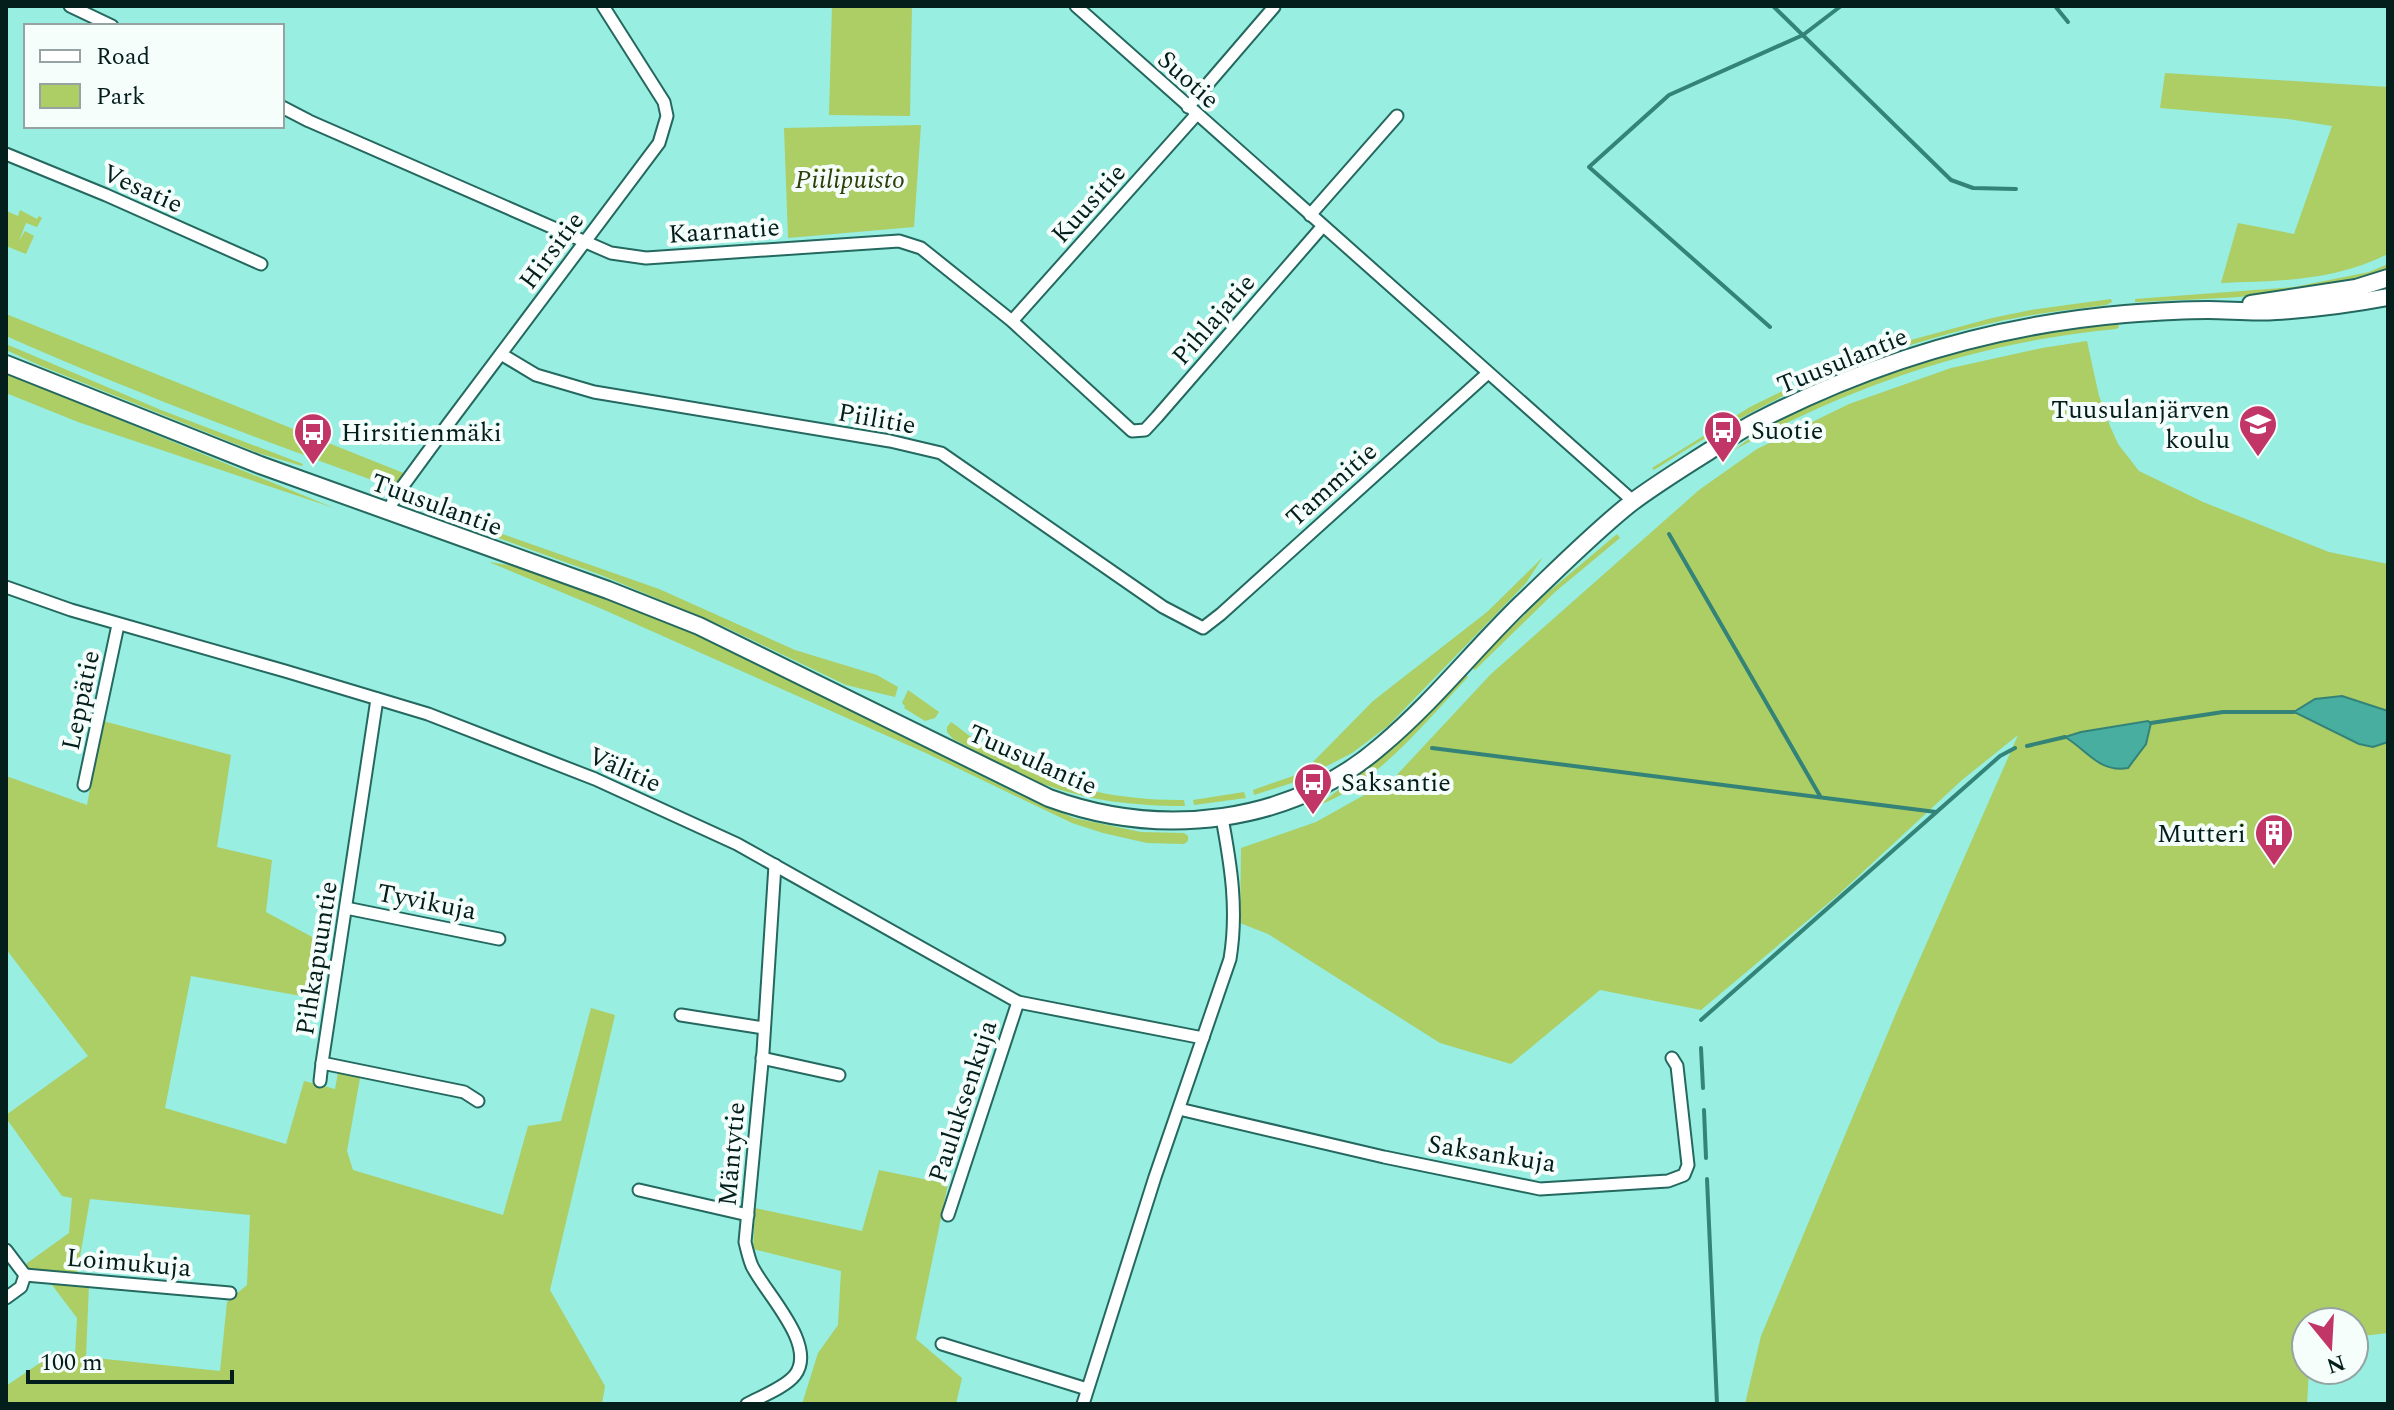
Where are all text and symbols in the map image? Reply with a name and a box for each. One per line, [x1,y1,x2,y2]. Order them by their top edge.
legend [24,24,284,128]
text: Road [96,39,150,75]
street label: Suotie [1148,41,1229,119]
text: Park [96,79,146,115]
street label: Vesatie [96,153,189,224]
street label: Kuusitie [1042,154,1136,253]
park label: Piilipuisto [795,160,905,200]
street label: Hirsitie [509,203,595,298]
street label: Kaarnatie [667,207,781,255]
street label: Pihlajatie [1162,265,1265,375]
street label: Tuusulantie [1771,317,1914,405]
place label: Tuusulanjärven koulu [2051,390,2230,460]
street label: Piilitie [835,392,919,446]
school or university icon: Tuusulanjärven koulu [2237,403,2279,458]
bus stop icon: Suotie [1702,409,1744,464]
bus stop icon: Hirsitienmäki [292,411,334,466]
place label: Suotie [1751,411,1823,451]
place label: Hirsitienmäki [341,413,502,453]
street label: Tammitie [1277,432,1387,537]
street label: Tuusulantie [365,463,508,547]
street label: Leppätie [51,647,111,754]
street label: Tuusulantie [962,714,1104,806]
street label: Välitie [582,736,668,804]
bus stop icon: Saksantie [1292,761,1334,816]
place label: Saksantie [1341,763,1451,803]
building icon: Mutteri [2253,812,2295,867]
place label: Mutteri [2157,814,2246,854]
street label: Tyvikuja [374,873,480,931]
street label: Pihkapuuntie [285,878,349,1038]
street label: Pauluksenkuja [918,1015,1008,1187]
street label: Mäntytie [708,1100,756,1208]
street label: Saksankuja [1425,1124,1559,1184]
street label: Loimukuja [65,1238,193,1288]
north arrow [2290,1306,2370,1386]
scale bar [28,1334,232,1384]
text: 100 m [40,1345,103,1381]
text: N [2322,1345,2349,1382]

